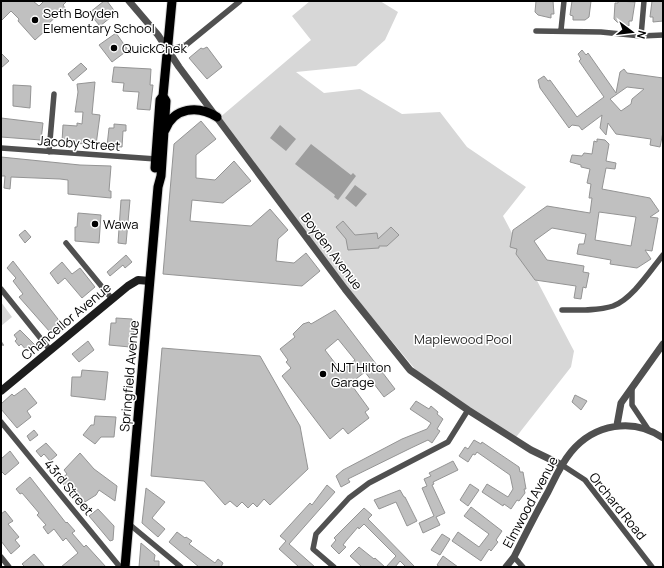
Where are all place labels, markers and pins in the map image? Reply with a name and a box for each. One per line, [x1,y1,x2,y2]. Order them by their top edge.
place label: Seth Boyden Elementary School [43,4,155,37]
marker: Seth Boyden Elementary School [30,15,40,25]
place label: QuickChek [122,39,187,57]
marker: QuickChek [109,43,119,53]
place label: Wawa [103,215,138,233]
marker: Wawa [90,219,100,229]
place label: NJT Hilton Garage [331,358,391,391]
marker: NJT Hilton Garage [318,369,328,379]

